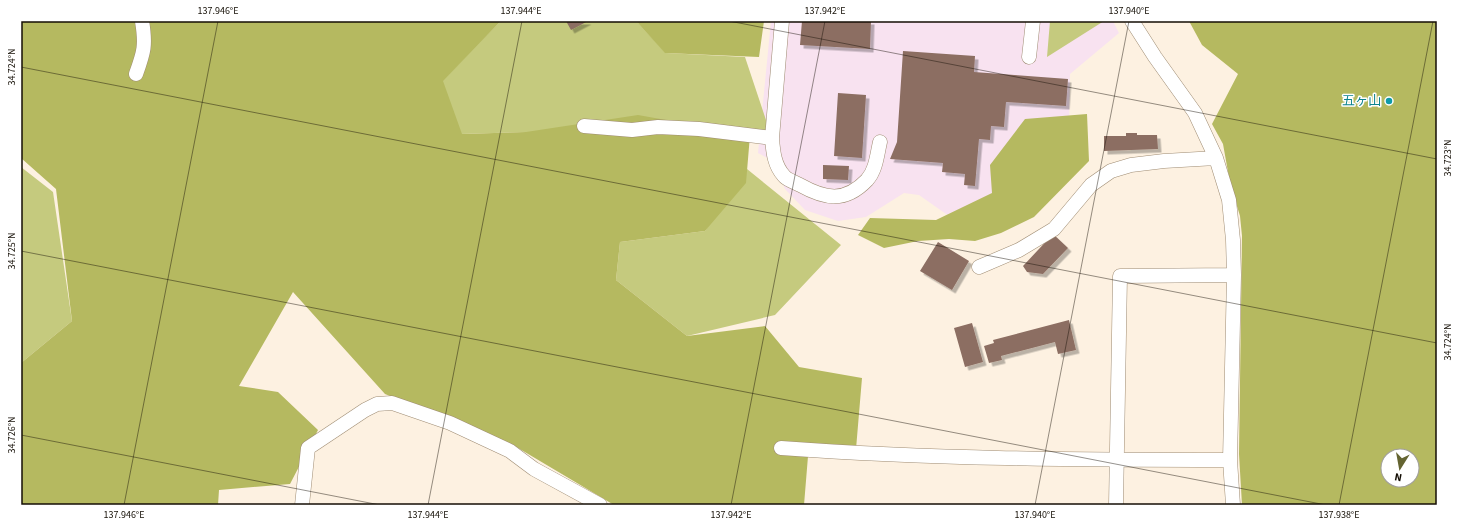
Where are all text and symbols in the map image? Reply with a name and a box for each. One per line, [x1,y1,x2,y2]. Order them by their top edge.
text: 137.946°E [198,4,238,18]
text: 137.944°E [501,4,541,18]
text: 137.942°E [805,4,845,18]
text: 137.940°E [1109,4,1149,18]
text: 34.724°N [5,48,19,86]
place label: 五ヶ山 [1342,92,1381,110]
marker: 五ヶ山 [1384,96,1394,106]
text: 34.723°N [1441,139,1455,177]
text: 34.725°N [5,232,19,270]
text: 34.724°N [1441,323,1455,361]
text: 34.726°N [5,416,19,454]
north arrow [1380,448,1420,488]
text: N [1393,469,1403,485]
text: 137.946°E [104,508,144,522]
text: 137.944°E [408,508,448,522]
text: 137.942°E [711,508,751,522]
text: 137.940°E [1015,508,1055,522]
text: 137.938°E [1319,508,1359,522]

